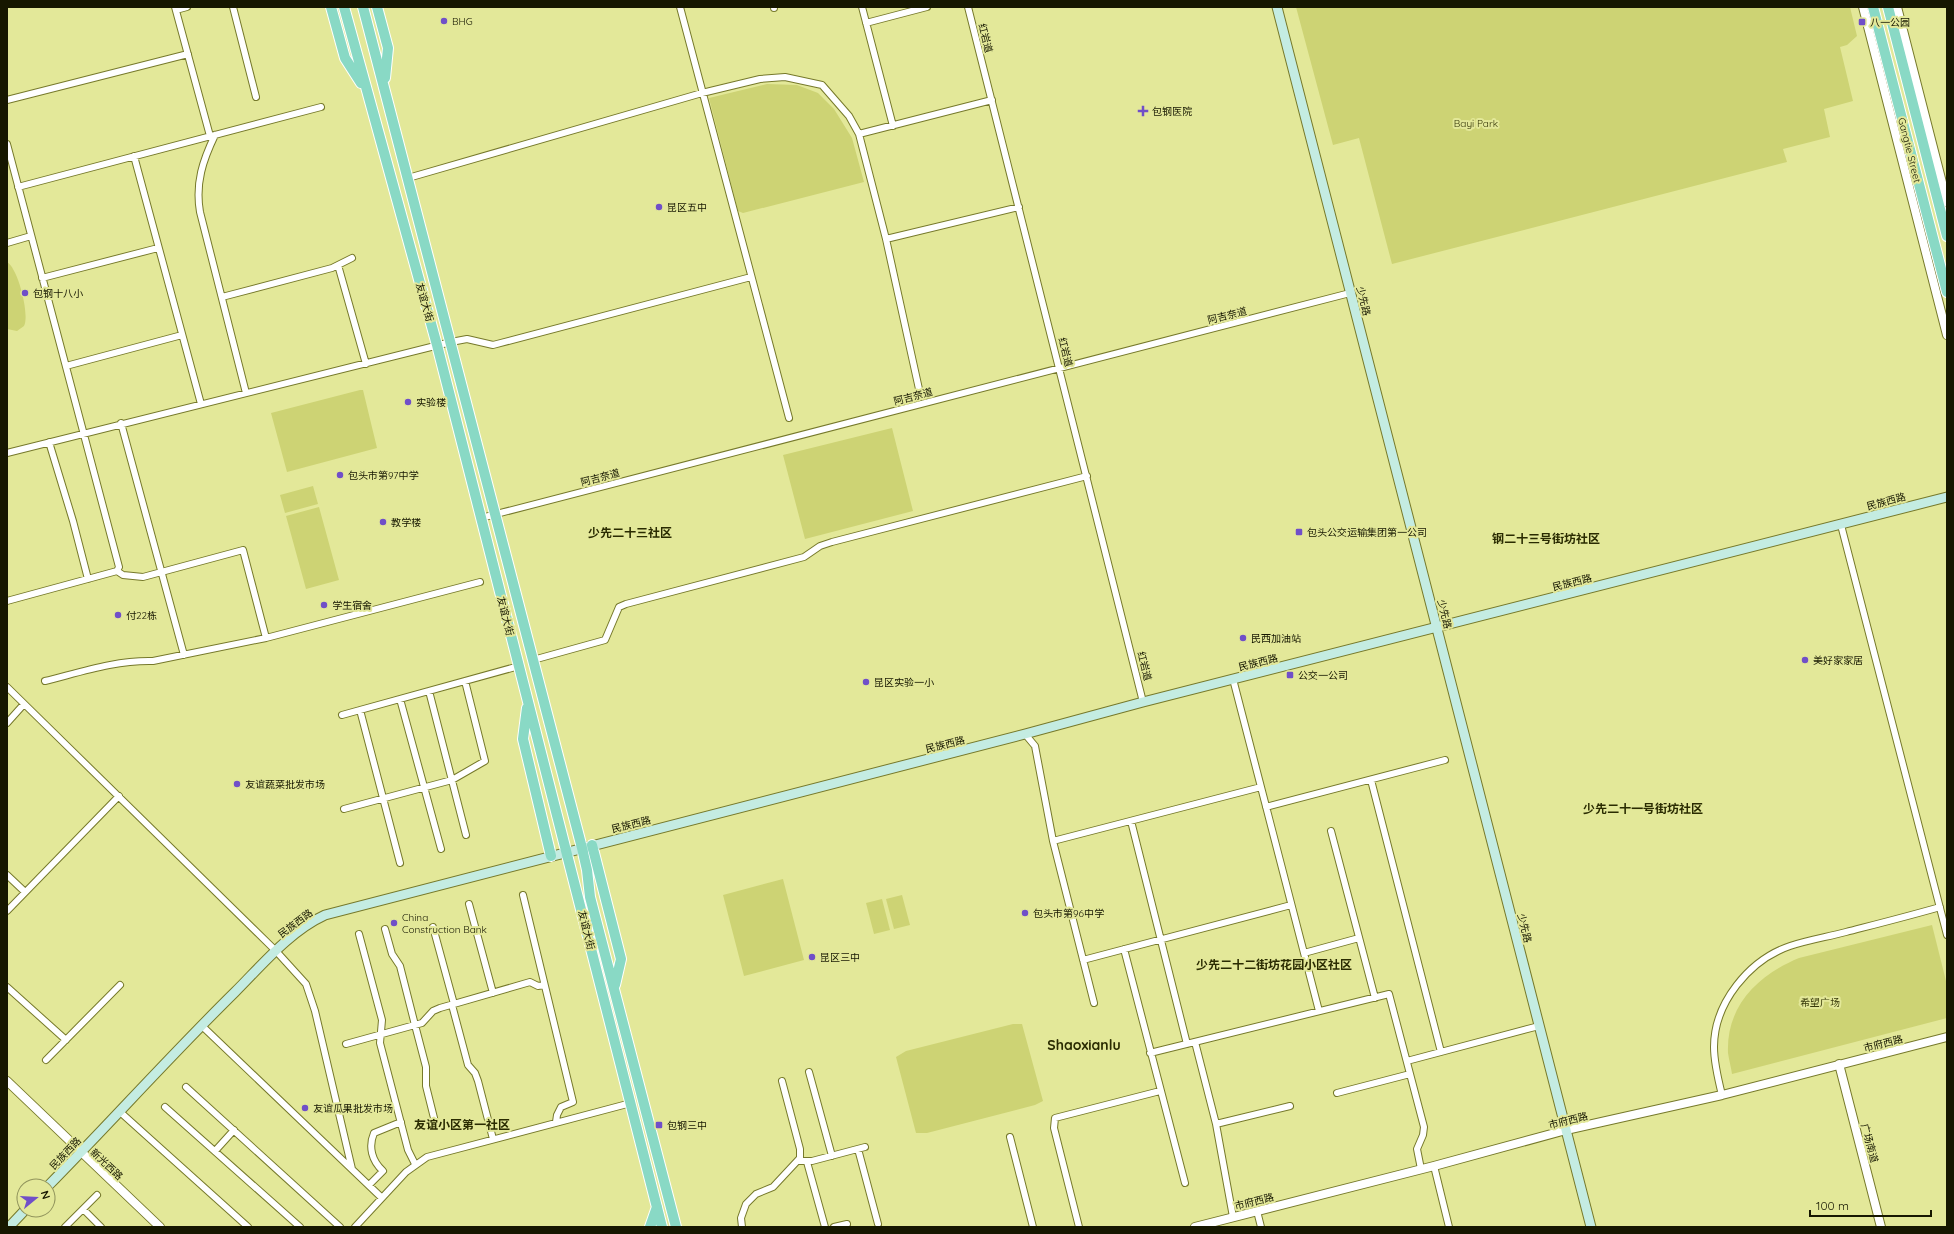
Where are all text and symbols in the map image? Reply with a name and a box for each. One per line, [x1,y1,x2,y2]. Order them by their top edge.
place label: BHG [452,15,473,28]
marker: BHG [439,16,449,26]
place label: 八一公园 [1870,16,1910,29]
marker: 八一公园 [1857,17,1867,27]
street label: 红岩道 [976,22,995,54]
marker: 包钢医院 [1137,105,1149,117]
place label: 包钢医院 [1152,105,1192,118]
street label: Gangtie Street [1895,116,1924,184]
park label: Bayi Park [1454,117,1498,130]
place label: 昆区五中 [667,201,707,214]
marker: 昆区五中 [654,202,664,212]
street label: 友谊大街 [413,281,436,323]
street label: 少先路 [1354,285,1373,317]
place label: 包钢十八小 [33,287,83,300]
marker: 包钢十八小 [20,288,30,298]
street label: 阿吉奈道 [1206,304,1248,327]
street label: 红岩道 [1056,336,1075,368]
street label: 阿吉奈道 [892,385,934,408]
place label: 实验楼 [416,396,446,409]
marker: 实验楼 [403,397,413,407]
street label: 阿吉奈道 [579,466,621,489]
place label: 包头市第97中学 [348,469,418,482]
marker: 包头市第97中学 [335,470,345,480]
street label: 民族西路 [1865,490,1907,513]
place label: 教学楼 [391,516,421,529]
marker: 教学楼 [378,517,388,527]
district label: 少先二十三社区 [588,525,672,540]
place label: 包头公交运输集团第一公司 [1307,526,1427,539]
marker: 包头公交运输集团第一公司 [1294,527,1304,537]
district label: 钢二十三号街坊社区 [1492,531,1600,546]
street label: 民族西路 [1551,571,1593,594]
street label: 友谊大街 [494,595,517,637]
street label: 少先路 [1435,598,1454,630]
place label: 学生宿舍 [332,599,372,612]
marker: 学生宿舍 [319,600,329,610]
place label: 付22栋 [126,609,157,622]
marker: 付22栋 [113,610,123,620]
place label: 民西加油站 [1251,632,1301,645]
marker: 民西加油站 [1238,633,1248,643]
street label: 红岩道 [1135,650,1154,682]
street label: 民族西路 [1237,651,1279,674]
place label: 美好家家居 [1813,654,1863,667]
marker: 美好家家居 [1800,655,1810,665]
place label: 公交一公司 [1298,669,1348,682]
marker: 公交一公司 [1285,670,1295,680]
place label: 昆区实验一小 [874,676,934,689]
marker: 昆区实验一小 [861,677,871,687]
street label: 民族西路 [924,733,966,756]
place label: 友谊蔬菜批发市场 [245,778,325,791]
marker: 友谊蔬菜批发市场 [232,779,242,789]
district label: 少先二十一号街坊社区 [1583,801,1703,816]
street label: 民族西路 [610,813,652,836]
street label: 民族西路 [275,906,315,941]
place label: 包头市第96中学 [1033,907,1104,920]
marker: 包头市第96中学 [1020,908,1030,918]
street label: 友谊大街 [575,909,598,951]
place label: China Construction Bank [402,911,487,936]
street label: 少先路 [1515,912,1534,944]
marker: China Construction Bank [389,918,399,928]
place label: 昆区三中 [820,951,860,964]
marker: 昆区三中 [807,952,817,962]
district label: 少先二十二街坊花园小区社区 [1196,957,1352,972]
park label: 希望广场 [1800,996,1840,1009]
street label: 市府西路 [1862,1032,1904,1055]
district label: Shaoxianlu [1047,1036,1121,1054]
place label: 友谊瓜果批发市场 [313,1102,393,1115]
marker: 友谊瓜果批发市场 [300,1103,310,1113]
street label: 市府西路 [1547,1109,1589,1132]
district label: 友谊小区第一社区 [414,1117,510,1132]
place label: 包钢三中 [667,1119,707,1132]
marker: 包钢三中 [654,1120,664,1130]
street label: 广场南道 [1858,1122,1881,1164]
street label: 民族西路 [47,1134,84,1172]
street label: 新光西路 [88,1146,126,1183]
north arrow [16,1178,56,1218]
text: N [38,1189,53,1201]
street label: 市府西路 [1233,1190,1275,1213]
scale bar [1810,1192,1931,1218]
text: 100 m [1816,1198,1849,1213]

